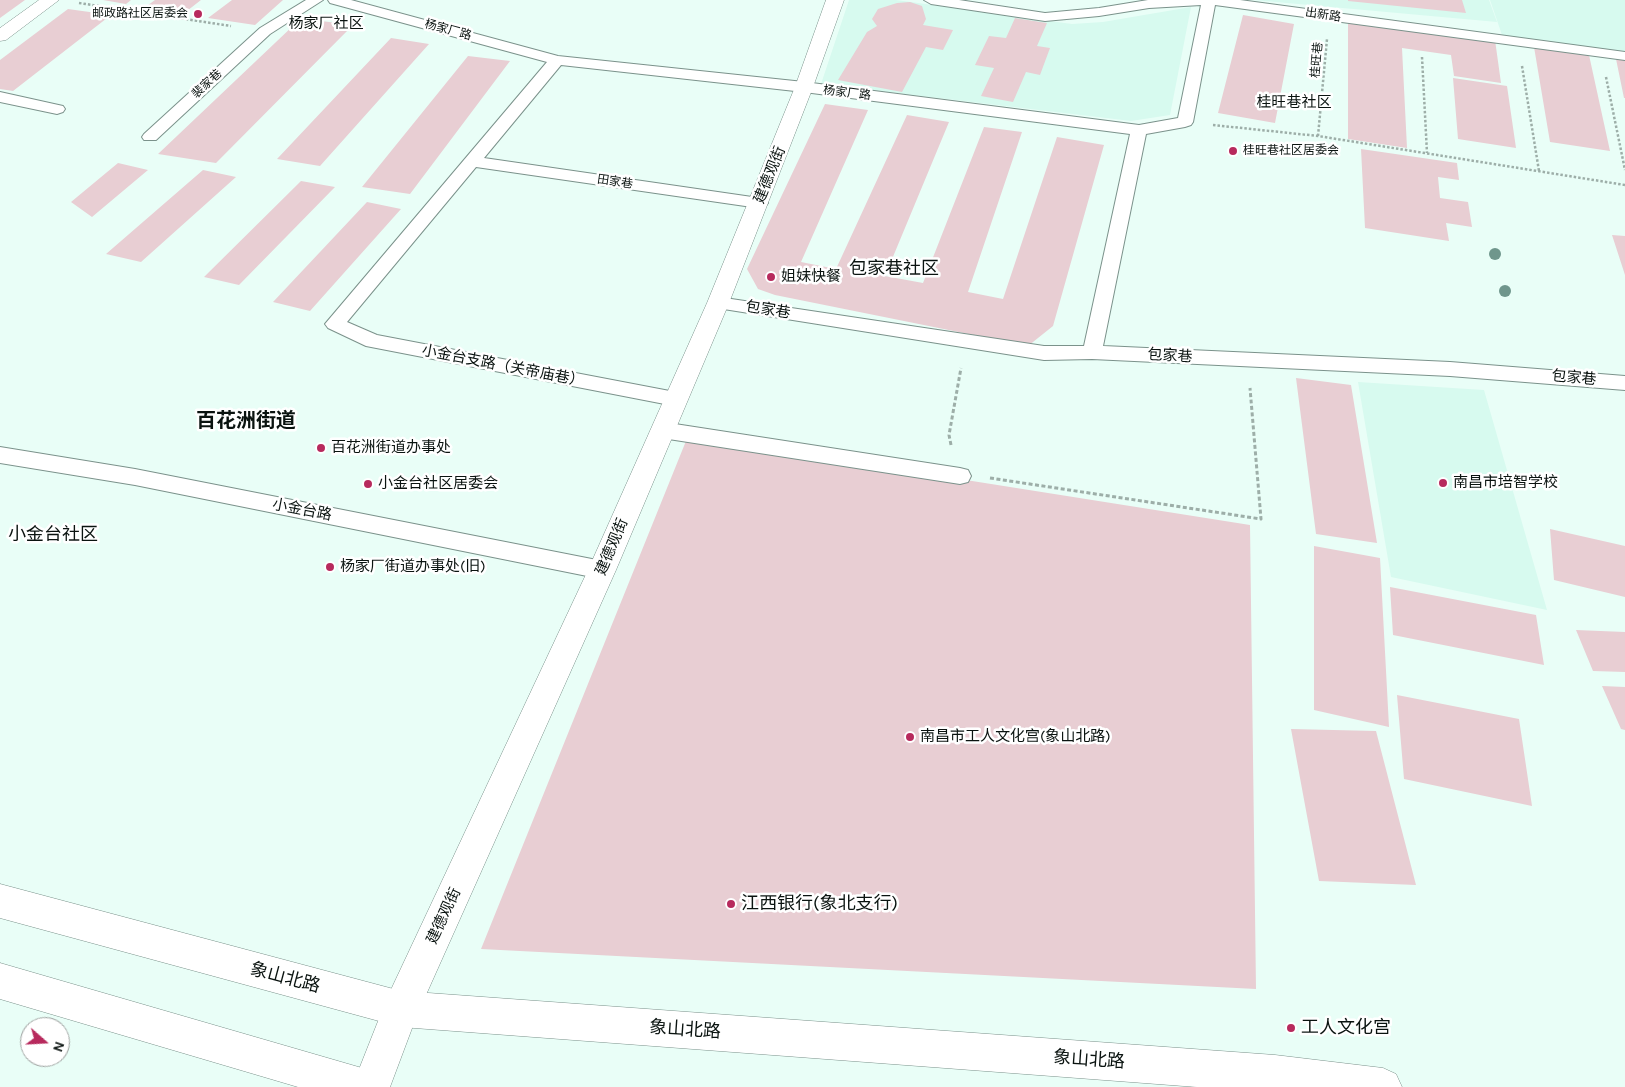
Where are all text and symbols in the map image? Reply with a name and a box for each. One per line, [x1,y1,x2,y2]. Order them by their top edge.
street label: 出新路 [1304,5,1342,25]
place label: 邮政路社区居委会 [92,7,188,21]
marker: 邮政路社区居委会 [192,8,204,20]
district label: 杨家厂社区 [289,15,363,33]
street label: 杨家厂路 [423,17,473,43]
street label: 桂旺巷 [1308,41,1326,79]
street label: 裴家巷 [189,66,225,102]
street label: 杨家厂路 [822,83,872,103]
district label: 桂旺巷社区 [1257,94,1331,112]
street label: 建德观街 [750,144,790,206]
place label: 桂旺巷社区居委会 [1243,144,1339,158]
marker: 桂旺巷社区居委会 [1227,145,1239,157]
street label: 田家巷 [596,172,634,192]
district label: 包家巷社区 [849,258,939,280]
place label: 姐妹快餐 [781,268,841,286]
marker: 姐妹快餐 [765,271,777,283]
street label: 包家巷 [744,298,792,322]
street label: 小金台支路（关帝庙巷） [420,341,586,391]
street label: 包家巷 [1147,346,1193,366]
street label: 包家巷 [1551,367,1597,389]
district label: 百花洲街道 [196,409,296,433]
place label: 百花洲街道办事处 [331,439,451,457]
marker: 百花洲街道办事处 [315,442,327,454]
place label: 南昌市培智学校 [1453,474,1558,492]
place label: 小金台社区居委会 [378,475,498,493]
marker: 南昌市培智学校 [1437,477,1449,489]
marker: 小金台社区居委会 [362,478,374,490]
street label: 小金台路 [271,495,333,525]
street label: 建德观街 [592,516,632,578]
district label: 小金台社区 [8,524,98,546]
place label: 杨家厂街道办事处(旧) [340,558,486,576]
marker: 杨家厂街道办事处(旧) [324,561,336,573]
place label: 南昌市工人文化宫(象山北路) [920,728,1111,746]
marker: 南昌市工人文化宫(象山北路) [904,731,916,743]
street label: 建德观街 [423,885,465,947]
place label: 江西银行(象北支行) [741,893,898,915]
marker: 江西银行(象北支行) [725,898,737,910]
street label: 象山北路 [247,958,323,998]
north arrow [20,1017,70,1067]
street label: 象山北路 [648,1017,722,1043]
place label: 工人文化宫 [1301,1017,1391,1039]
marker: 工人文化宫 [1285,1022,1297,1034]
text: N [49,1039,68,1054]
street label: 象山北路 [1052,1047,1126,1073]

